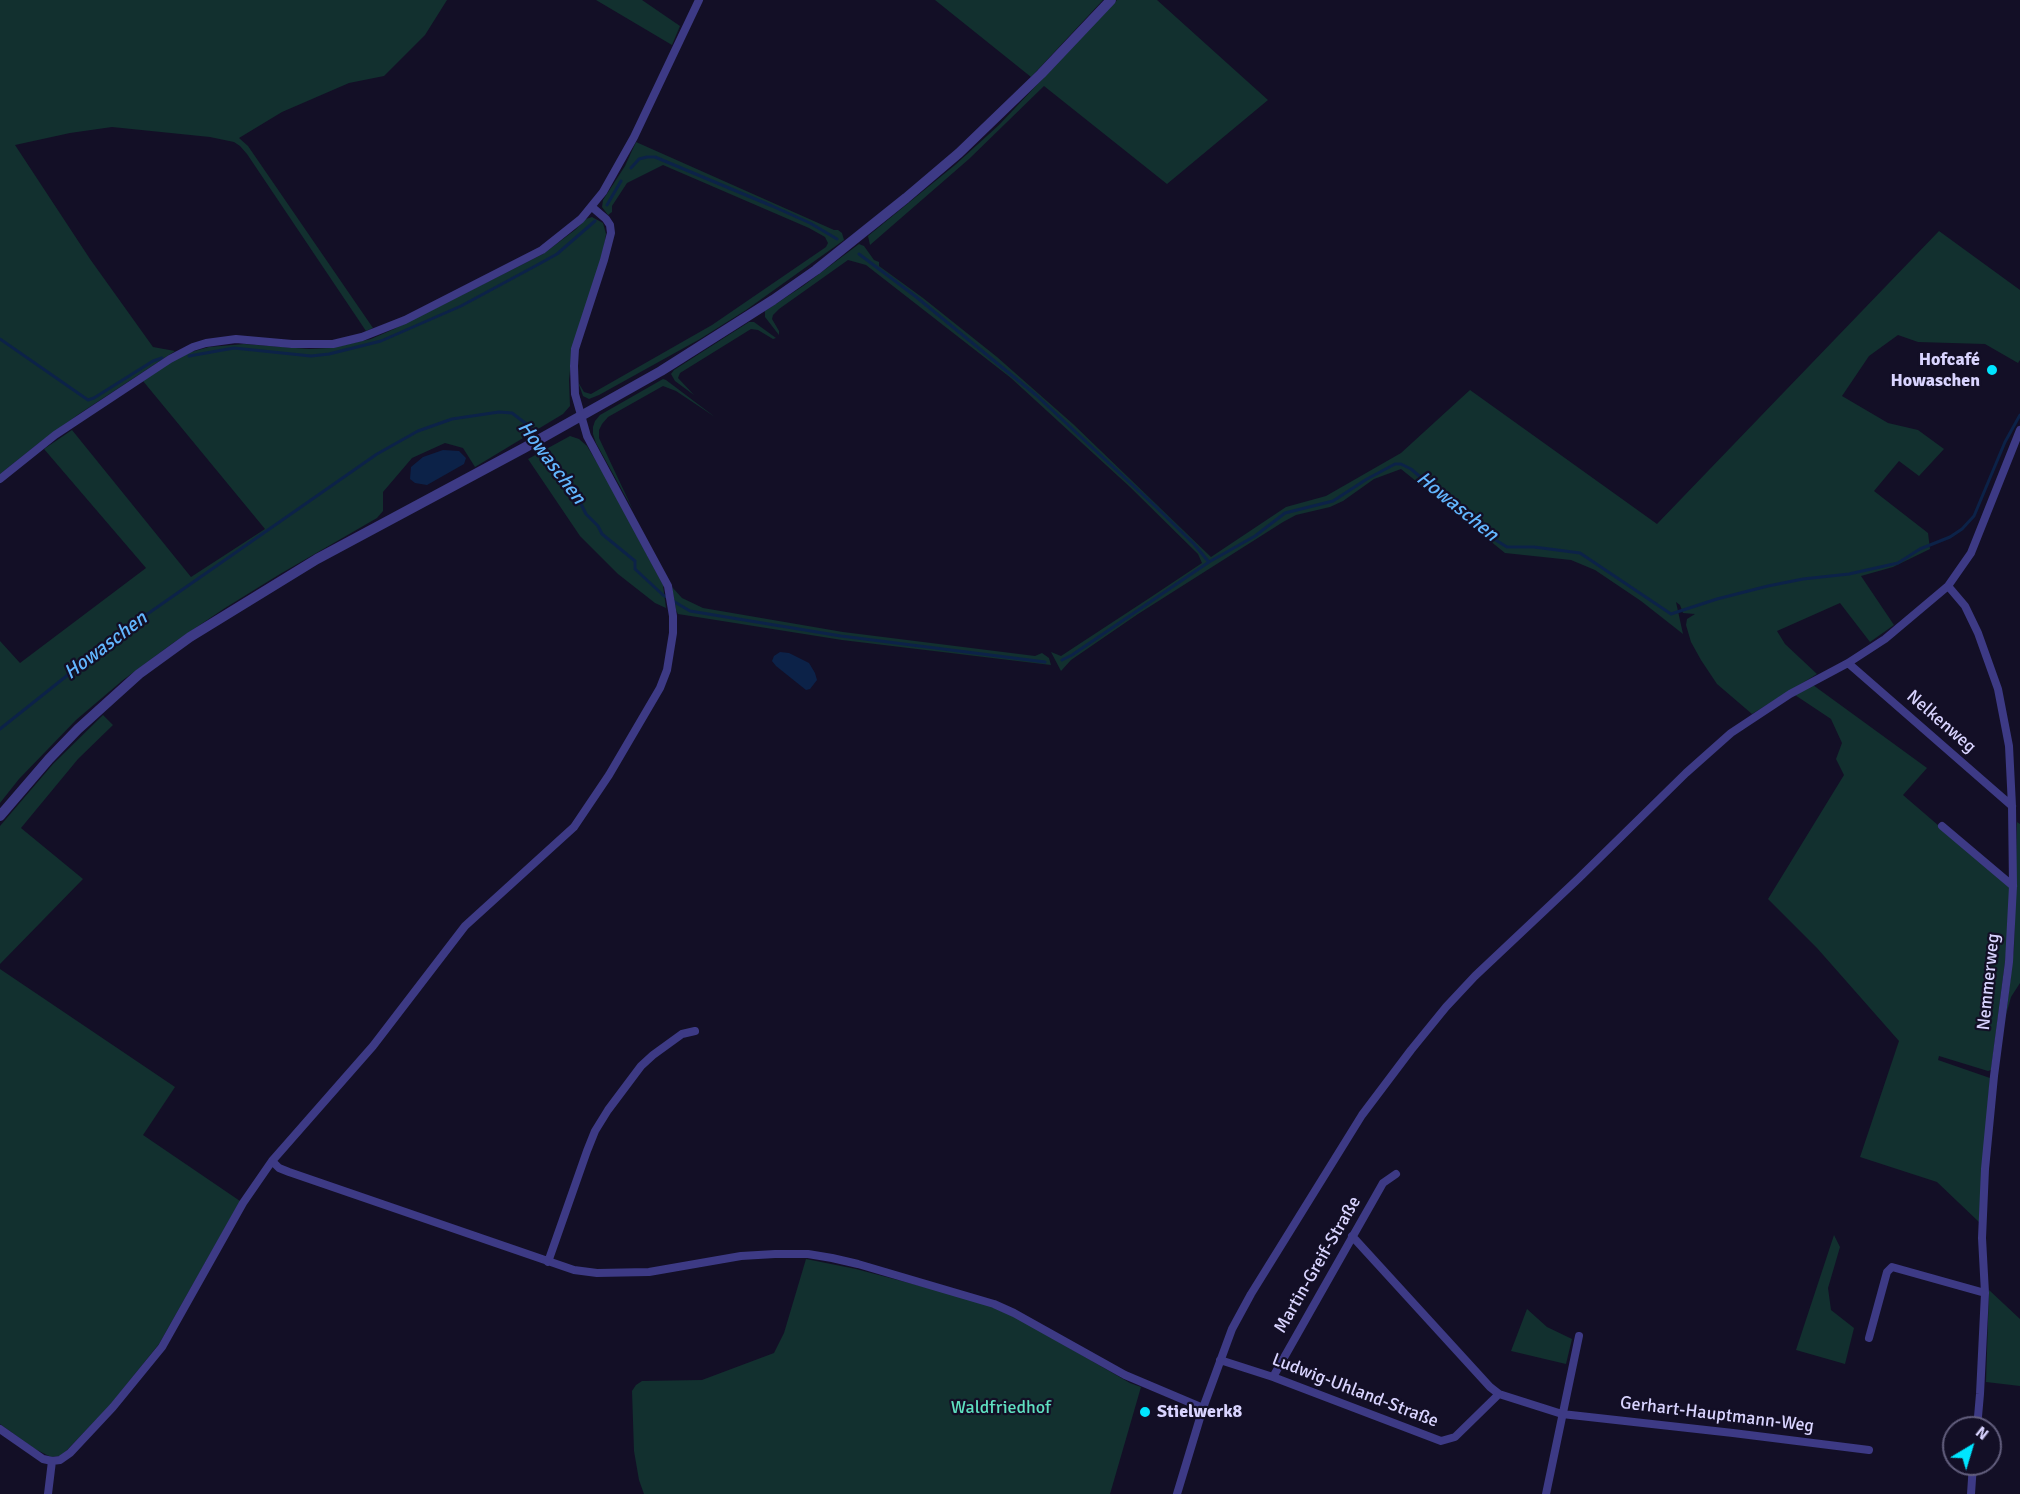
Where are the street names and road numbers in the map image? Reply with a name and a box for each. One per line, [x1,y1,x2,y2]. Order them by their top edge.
street label: Nelkenweg [1902,686,1980,758]
street label: Nemmerweg [1973,933,2005,1031]
street label: Martin-Greif-Straße [1270,1193,1366,1337]
street label: Ludwig-Uhland-Straße [1269,1349,1441,1433]
street label: Gerhart-Hauptmann-Weg [1619,1392,1815,1438]

